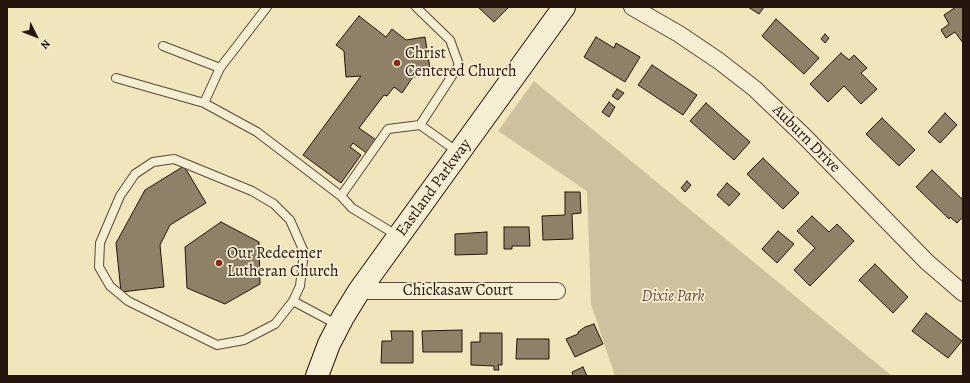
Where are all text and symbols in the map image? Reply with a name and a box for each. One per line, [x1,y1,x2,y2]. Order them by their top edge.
north arrow [16,16,56,56]
text: N [37,36,54,52]
place label: Christ Centered Church [405,44,516,82]
marker: Christ Centered Church [392,58,402,68]
street label: Auburn Drive [768,101,844,177]
street label: Eastland Parkway [392,136,476,240]
place label: Our Redeemer Lutheran Church [227,244,339,282]
marker: Our Redeemer Lutheran Church [214,258,224,268]
street label: Chickasaw Court [403,281,513,301]
park label: Dixie Park [642,287,704,307]

